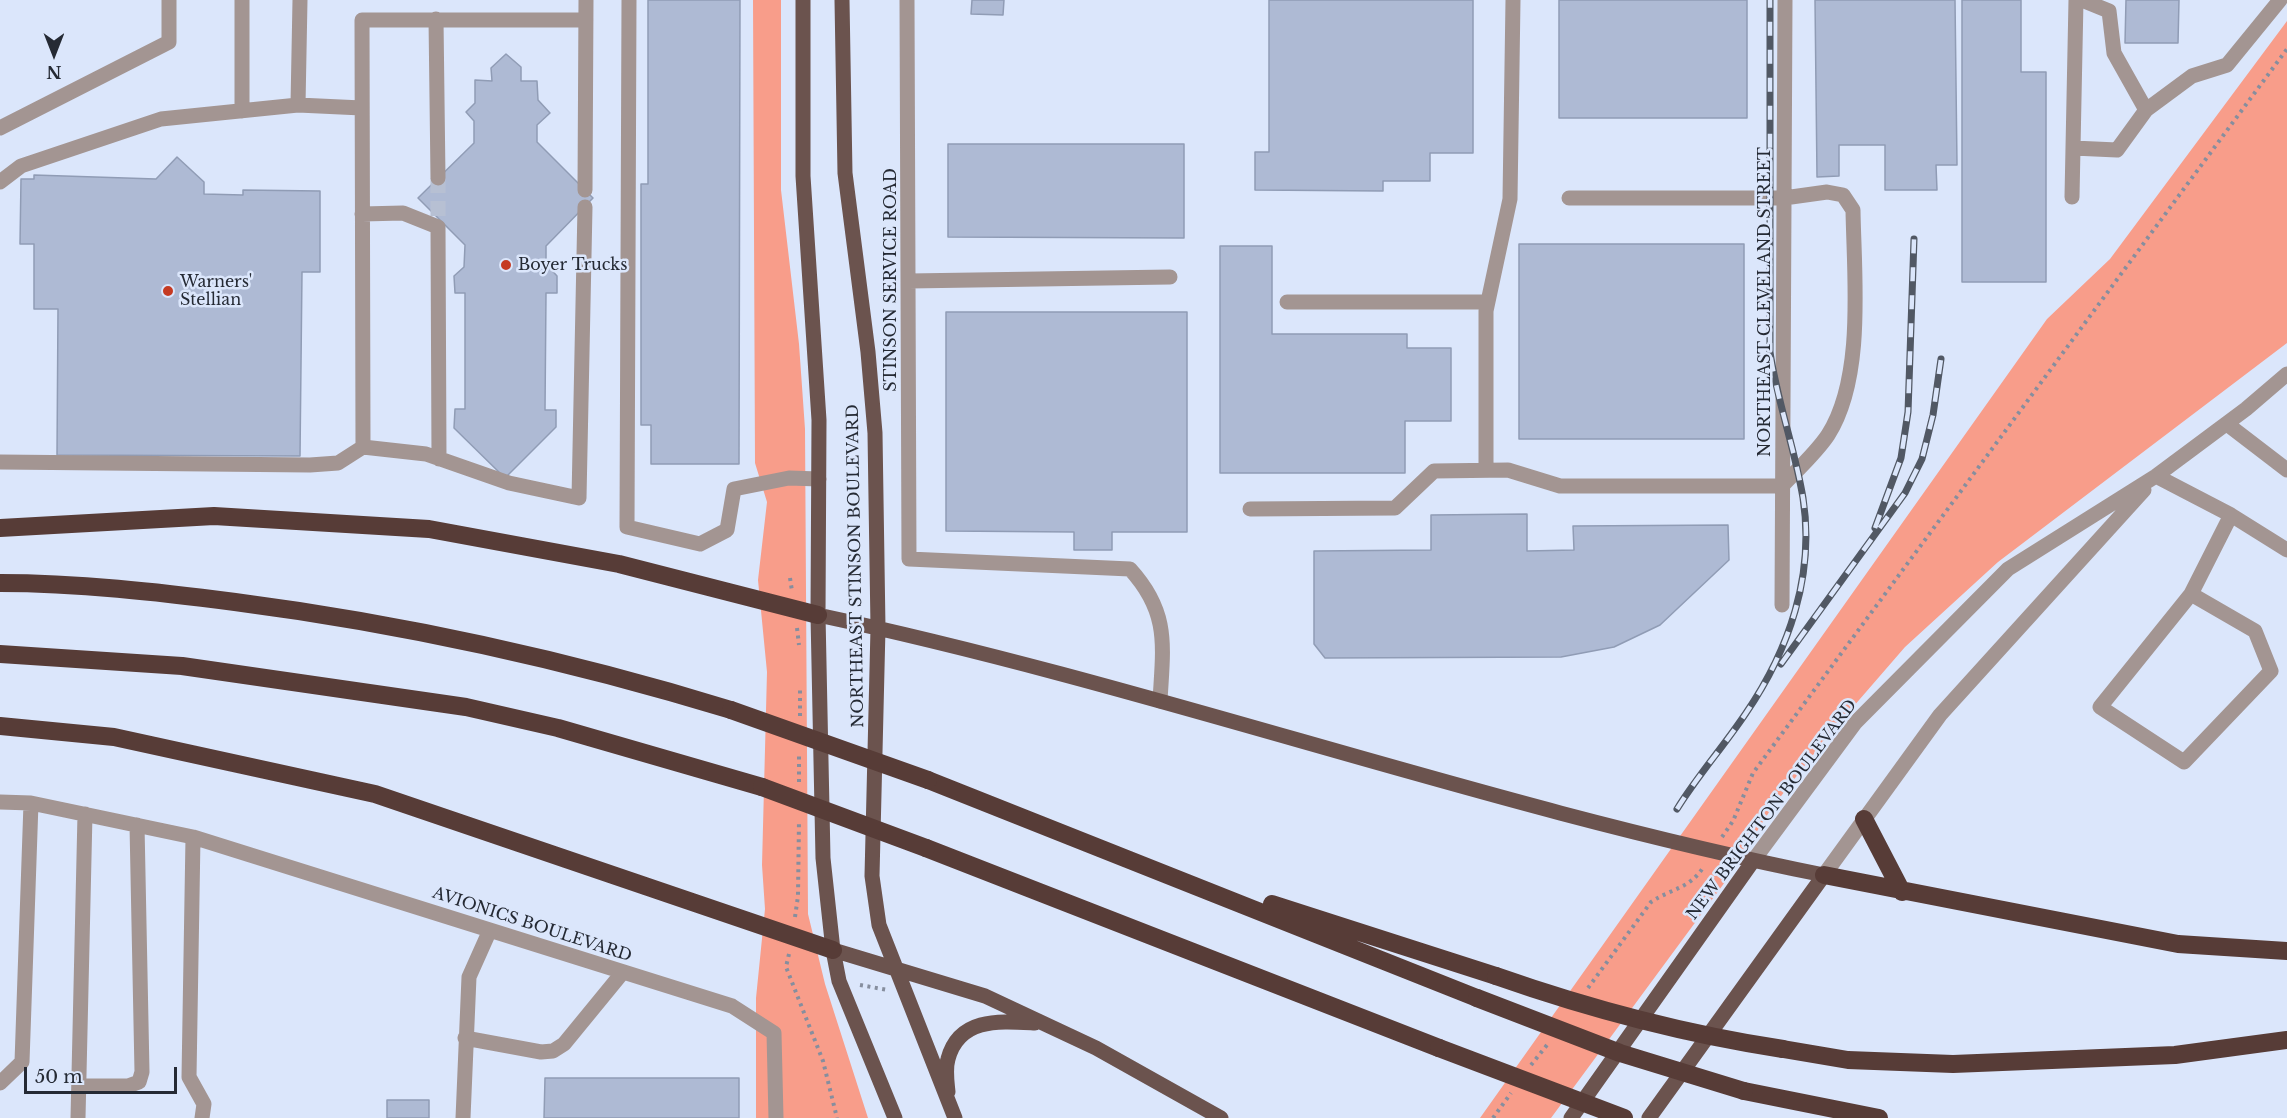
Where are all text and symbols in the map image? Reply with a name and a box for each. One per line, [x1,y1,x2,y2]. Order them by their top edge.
north arrow [24,24,84,84]
text: N [46,62,62,82]
street label: NORTHEAST CLEVELAND STREET [1755,147,1775,457]
street label: STINSON SERVICE ROAD [881,168,901,392]
place label: Boyer Trucks [518,255,627,275]
marker: Boyer Trucks [499,258,513,272]
place label: Warners' Stellian [180,272,252,310]
marker: Warners' Stellian [161,284,175,298]
street label: NORTHEAST STINSON BOULEVARD [844,404,868,728]
street label: NEW BRIGHTON BOULEVARD [1683,696,1861,924]
street label: AVIONICS BOULEVARD [430,884,634,966]
scale bar [27,1055,180,1093]
text: 50 m [35,1066,83,1088]

